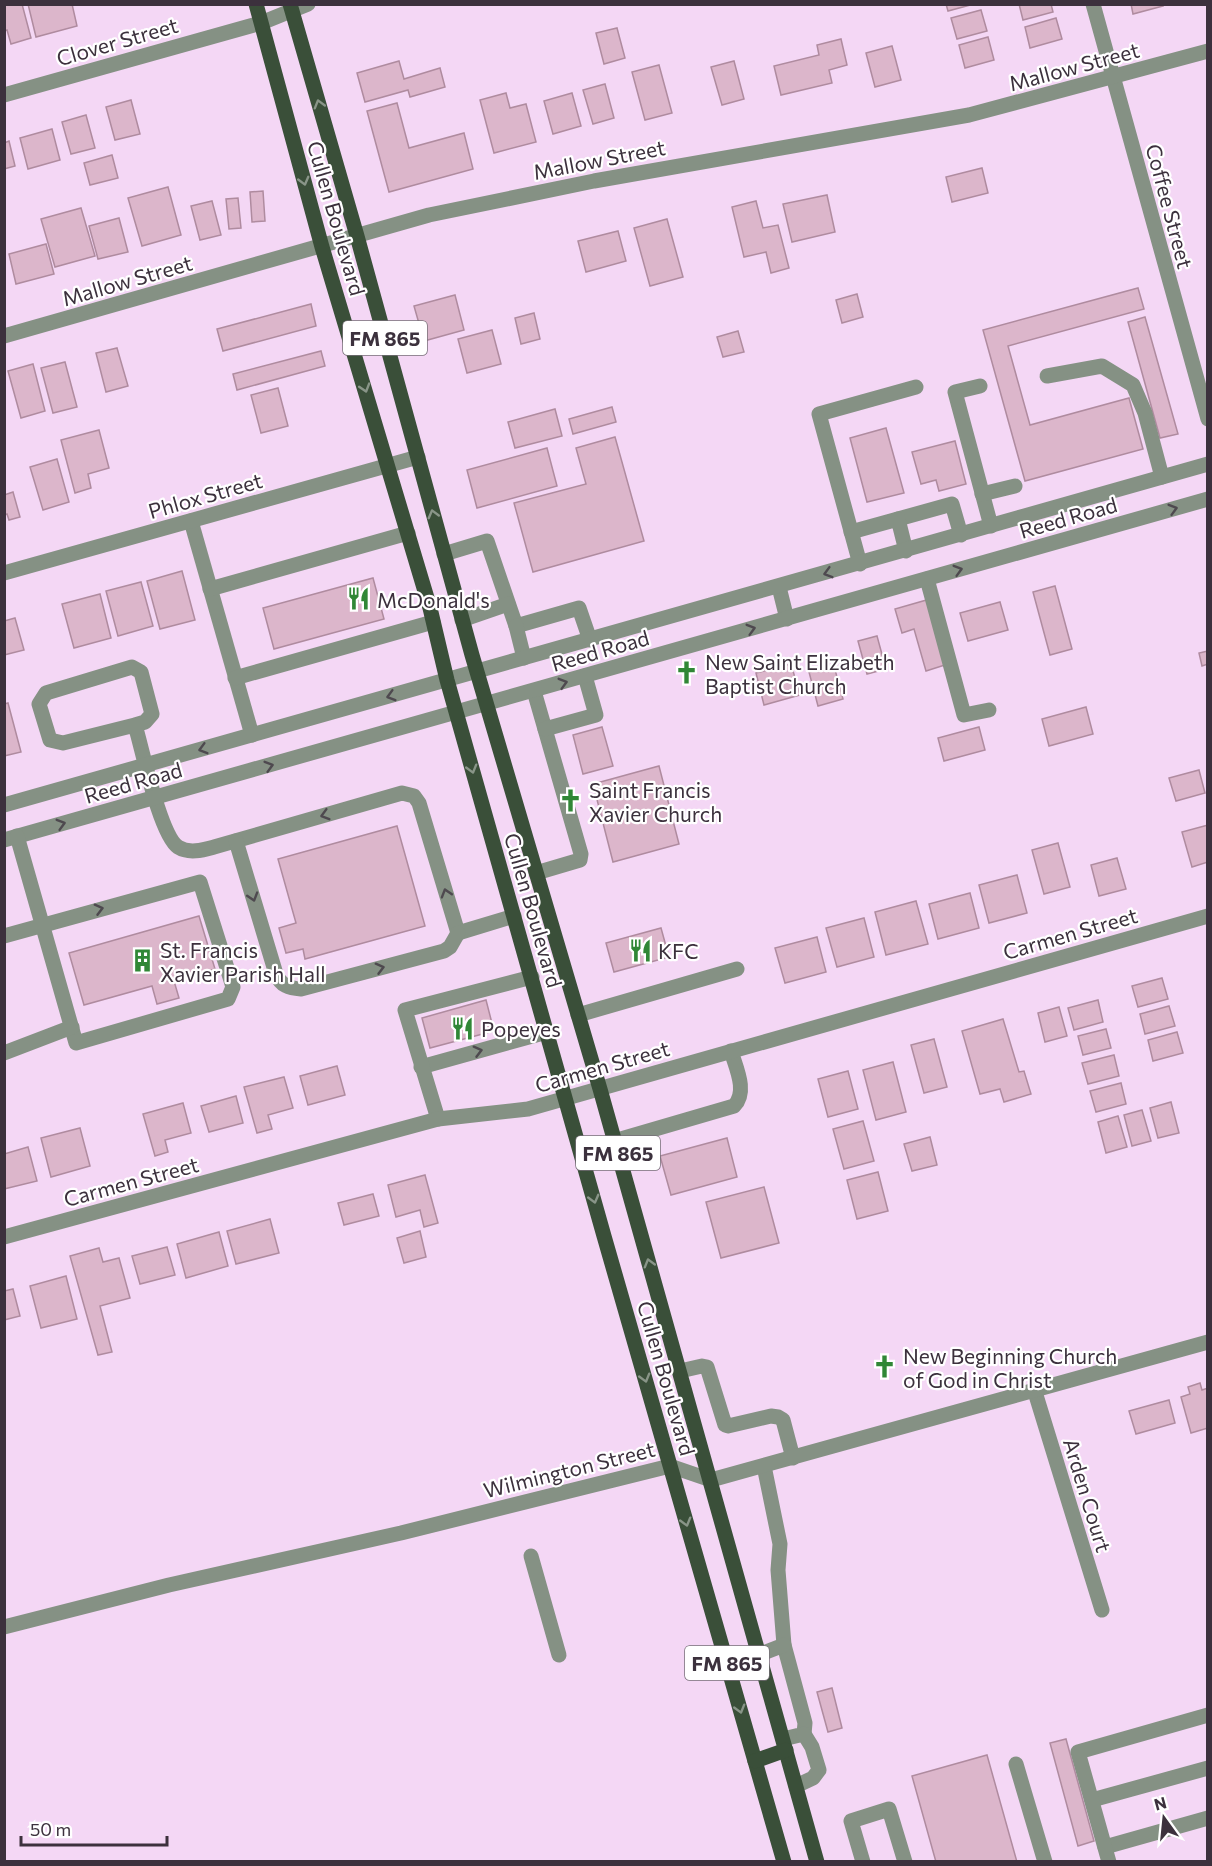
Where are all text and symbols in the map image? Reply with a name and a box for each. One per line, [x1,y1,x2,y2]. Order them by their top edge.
street label: Clover Street [53,12,181,70]
street label: Mallow Street [1006,37,1142,95]
one-way arrow [314,99,326,110]
street label: Mallow Street [531,134,667,184]
street label: Cullen Boulevard [303,138,371,298]
street label: Coffee Street [1141,141,1199,271]
one-way arrow [297,175,309,186]
street label: Mallow Street [59,250,195,310]
road number: FM 865 [343,321,427,355]
one-way arrow [358,382,370,393]
street label: Phlox Street [145,467,265,523]
street label: Reed Road [1016,491,1120,543]
one-way arrow [1167,504,1178,516]
one-way arrow [428,509,441,519]
one-way arrow [953,565,963,577]
one-way arrow [823,566,834,578]
restaurant icon: McDonald's [346,586,372,612]
place label: McDonald's [377,587,490,612]
street label: Reed Road [548,624,652,676]
one-way arrow [745,624,756,636]
place label: New Saint Elizabeth Baptist Church [705,649,894,698]
church icon: New Saint Elizabeth Baptist Church [674,660,700,686]
one-way arrow [558,677,568,690]
one-way arrow [386,689,397,701]
one-way arrow [198,742,208,755]
street label: Reed Road [81,756,185,808]
one-way arrow [264,760,274,773]
one-way arrow [465,763,477,774]
place label: Saint Francis Xavier Church [589,777,722,826]
church icon: Saint Francis Xavier Church [558,788,584,814]
one-way arrow [320,808,331,820]
one-way arrow [55,819,66,831]
street label: Cullen Boulevard [500,830,568,990]
one-way arrow [441,888,453,899]
one-way arrow [246,891,258,902]
street label: Carmen Street [1000,902,1140,964]
one-way arrow [93,904,104,916]
place label: St. Francis Xavier Parish Hall [160,937,326,986]
restaurant icon: KFC [627,937,653,963]
place label: KFC [658,938,699,963]
building icon: St. Francis Xavier Parish Hall [129,948,155,974]
one-way arrow [375,963,385,975]
restaurant icon: Popeyes [450,1015,476,1041]
place label: Popeyes [481,1016,561,1041]
street label: Carmen Street [532,1035,672,1097]
one-way arrow [472,1046,482,1058]
road number: FM 865 [576,1136,660,1170]
street label: Carmen Street [61,1151,201,1211]
one-way arrow [587,1193,599,1204]
one-way arrow [644,1258,656,1269]
street label: Cullen Boulevard [633,1298,701,1458]
place label: New Beginning Church of God in Christ [903,1343,1117,1392]
church icon: New Beginning Church of God in Christ [872,1354,898,1380]
one-way arrow [638,1372,650,1383]
street label: Arden Court [1059,1435,1117,1555]
street label: Wilmington Street [481,1436,657,1502]
one-way arrow [679,1516,691,1527]
road number: FM 865 [685,1646,769,1680]
one-way arrow [733,1703,745,1714]
north arrow [1134,1788,1194,1848]
text: N [1152,1792,1168,1814]
scale bar [21,1809,166,1847]
text: 50 m [30,1818,71,1840]

